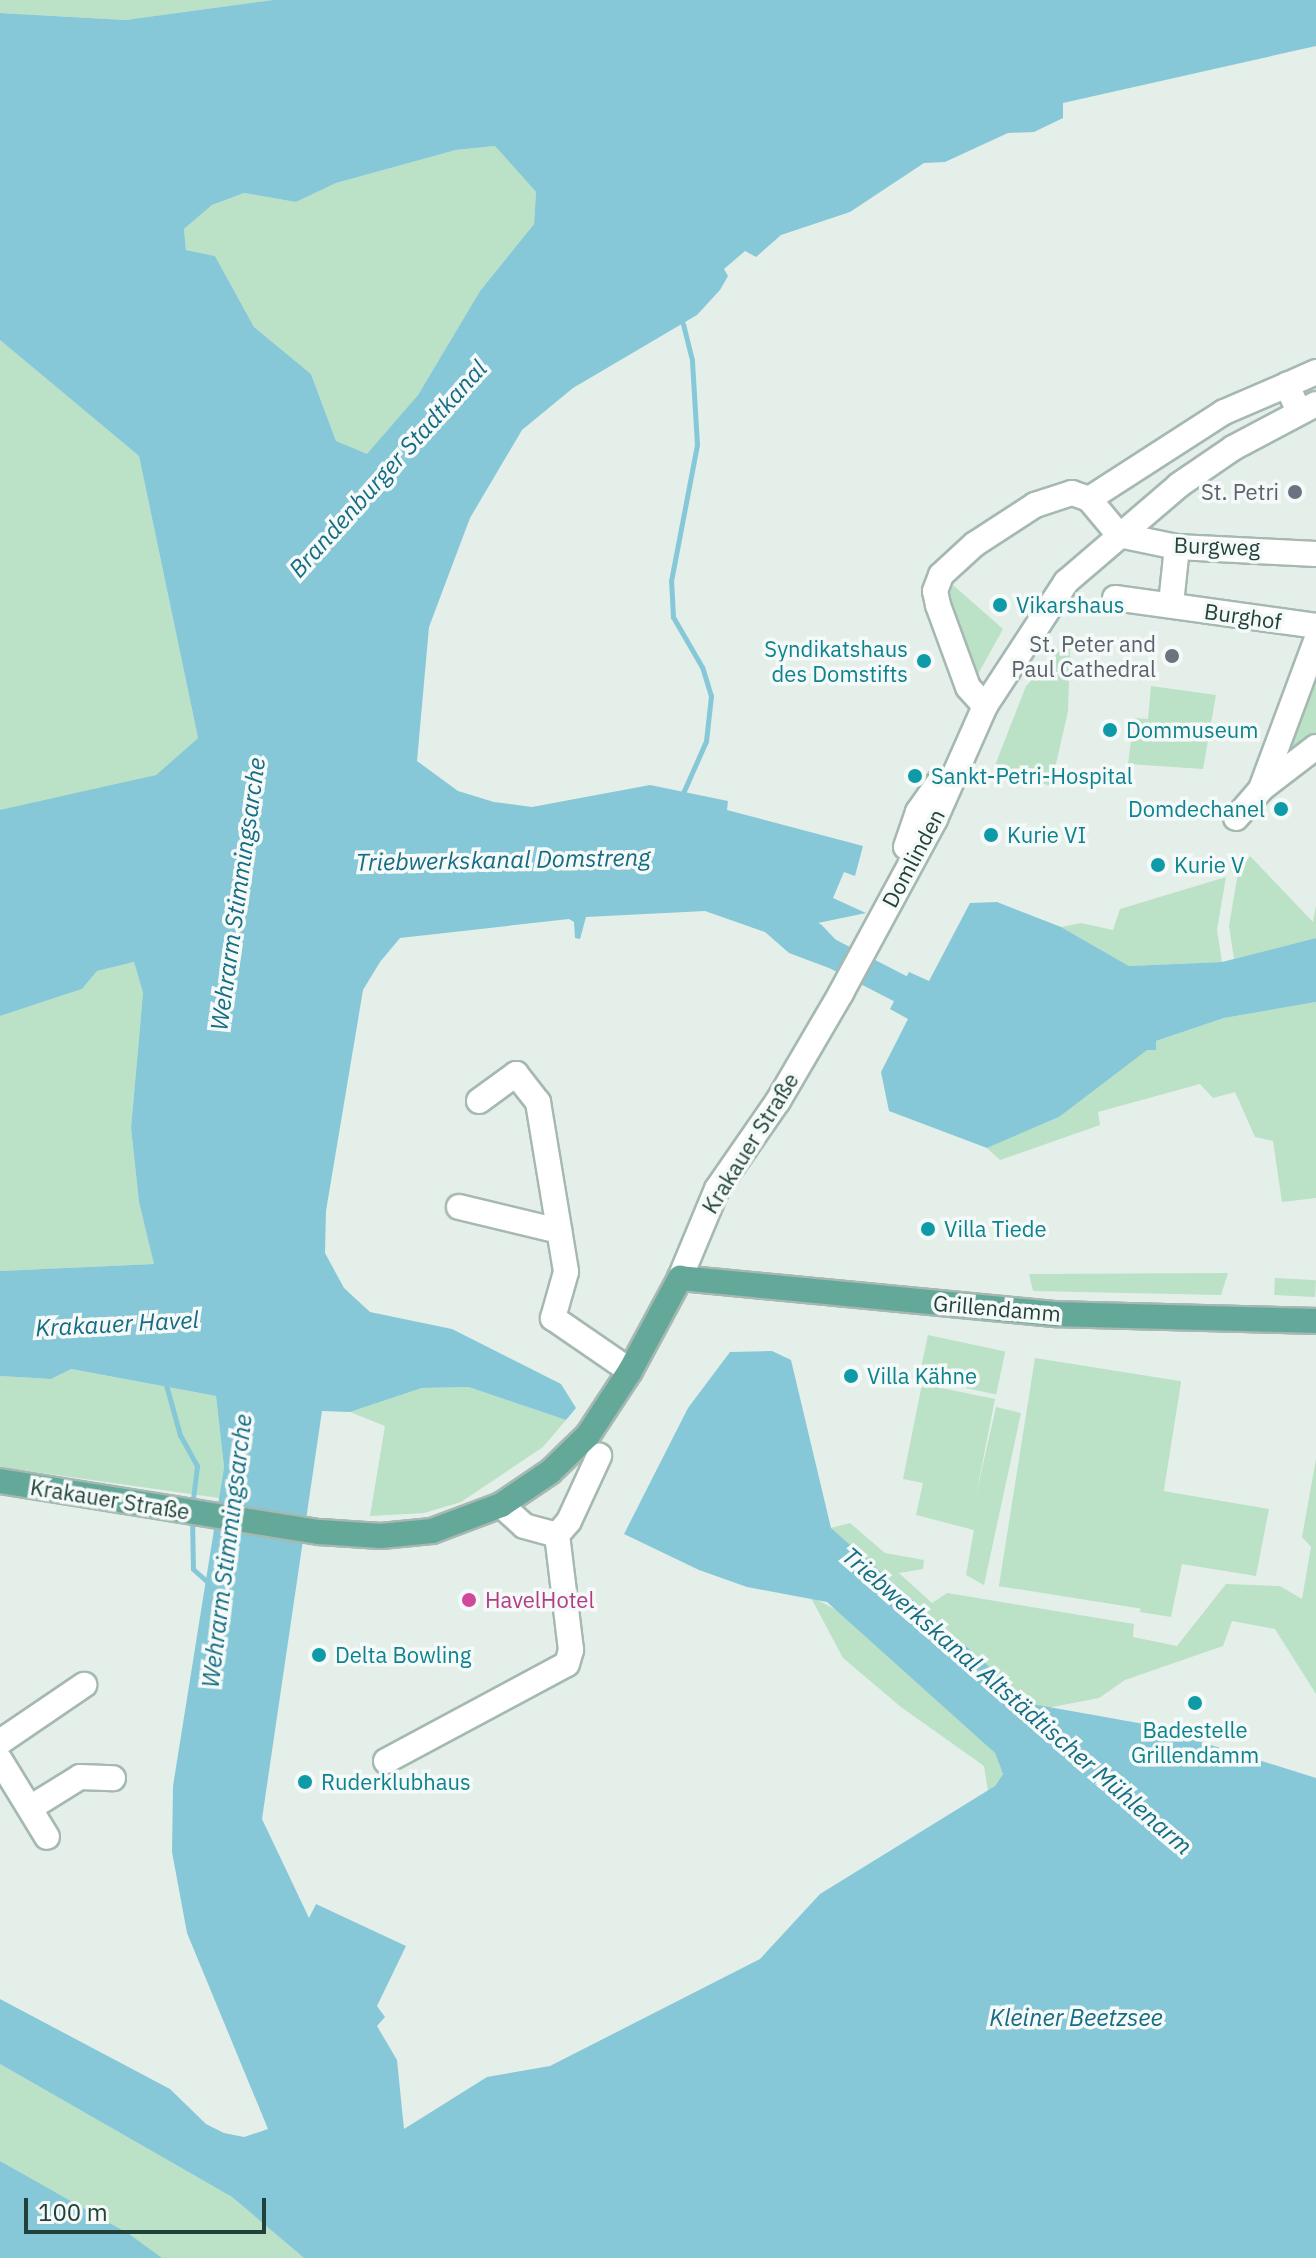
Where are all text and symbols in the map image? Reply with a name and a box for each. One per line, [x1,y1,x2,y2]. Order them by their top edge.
water label: Brandenburger Stadtkanal [283,355,493,583]
place label: St. Petri [1201,479,1279,505]
marker: St. Petri [1286,483,1304,501]
street label: Burgweg [1173,531,1261,561]
place label: Vikarshaus [1016,592,1124,618]
marker: Vikarshaus [991,596,1009,614]
street label: Burghof [1203,598,1283,634]
place label: St. Peter and Paul Cathedral [1011,630,1156,682]
place label: Syndikatshaus des Domstifts [764,635,908,686]
marker: St. Peter and Paul Cathedral [1163,647,1181,665]
marker: Syndikatshaus des Domstifts [915,652,933,670]
place label: Dommuseum [1126,717,1258,743]
marker: Dommuseum [1101,721,1119,739]
water label: Wehrarm Stimmingsarche [205,756,271,1032]
place label: Sankt-Petri-Hospital [931,763,1133,789]
marker: Sankt-Petri-Hospital [906,767,924,785]
place label: Domdechanel [1128,796,1265,822]
marker: Domdechanel [1272,800,1290,818]
street label: Domlinden [876,804,950,912]
place label: Kurie VI [1007,822,1086,848]
marker: Kurie VI [982,826,1000,844]
water label: Triebwerkskanal Domstreng [355,843,651,877]
place label: Kurie V [1174,852,1244,878]
marker: Kurie V [1149,856,1167,874]
street label: Krakauer Straße [696,1068,804,1218]
place label: Villa Tiede [944,1216,1047,1242]
marker: Villa Tiede [919,1220,937,1238]
street label: Grillendamm [932,1289,1062,1327]
water label: Krakauer Havel [35,1305,199,1343]
place label: Villa Kähne [867,1363,977,1389]
marker: Villa Kähne [842,1367,860,1385]
water label: Wehrarm Stimmingsarche [196,1413,258,1689]
street label: Krakauer Straße [28,1473,192,1525]
water label: Triebwerkskanal Altstädtischer Mühlenarm [836,1541,1198,1861]
place label: HavelHotel [485,1587,594,1613]
marker: HavelHotel [460,1591,478,1609]
place label: Delta Bowling [335,1642,471,1668]
marker: Delta Bowling [310,1646,328,1664]
marker: Badestelle Grillendamm [1186,1694,1204,1712]
place label: Badestelle Grillendamm [1131,1716,1259,1768]
place label: Ruderklubhaus [321,1769,471,1795]
marker: Ruderklubhaus [296,1773,314,1791]
water label: Kleiner Beetzsee [989,2004,1163,2032]
scale bar [28,2182,270,2232]
text: 100 m [38,2196,108,2228]

